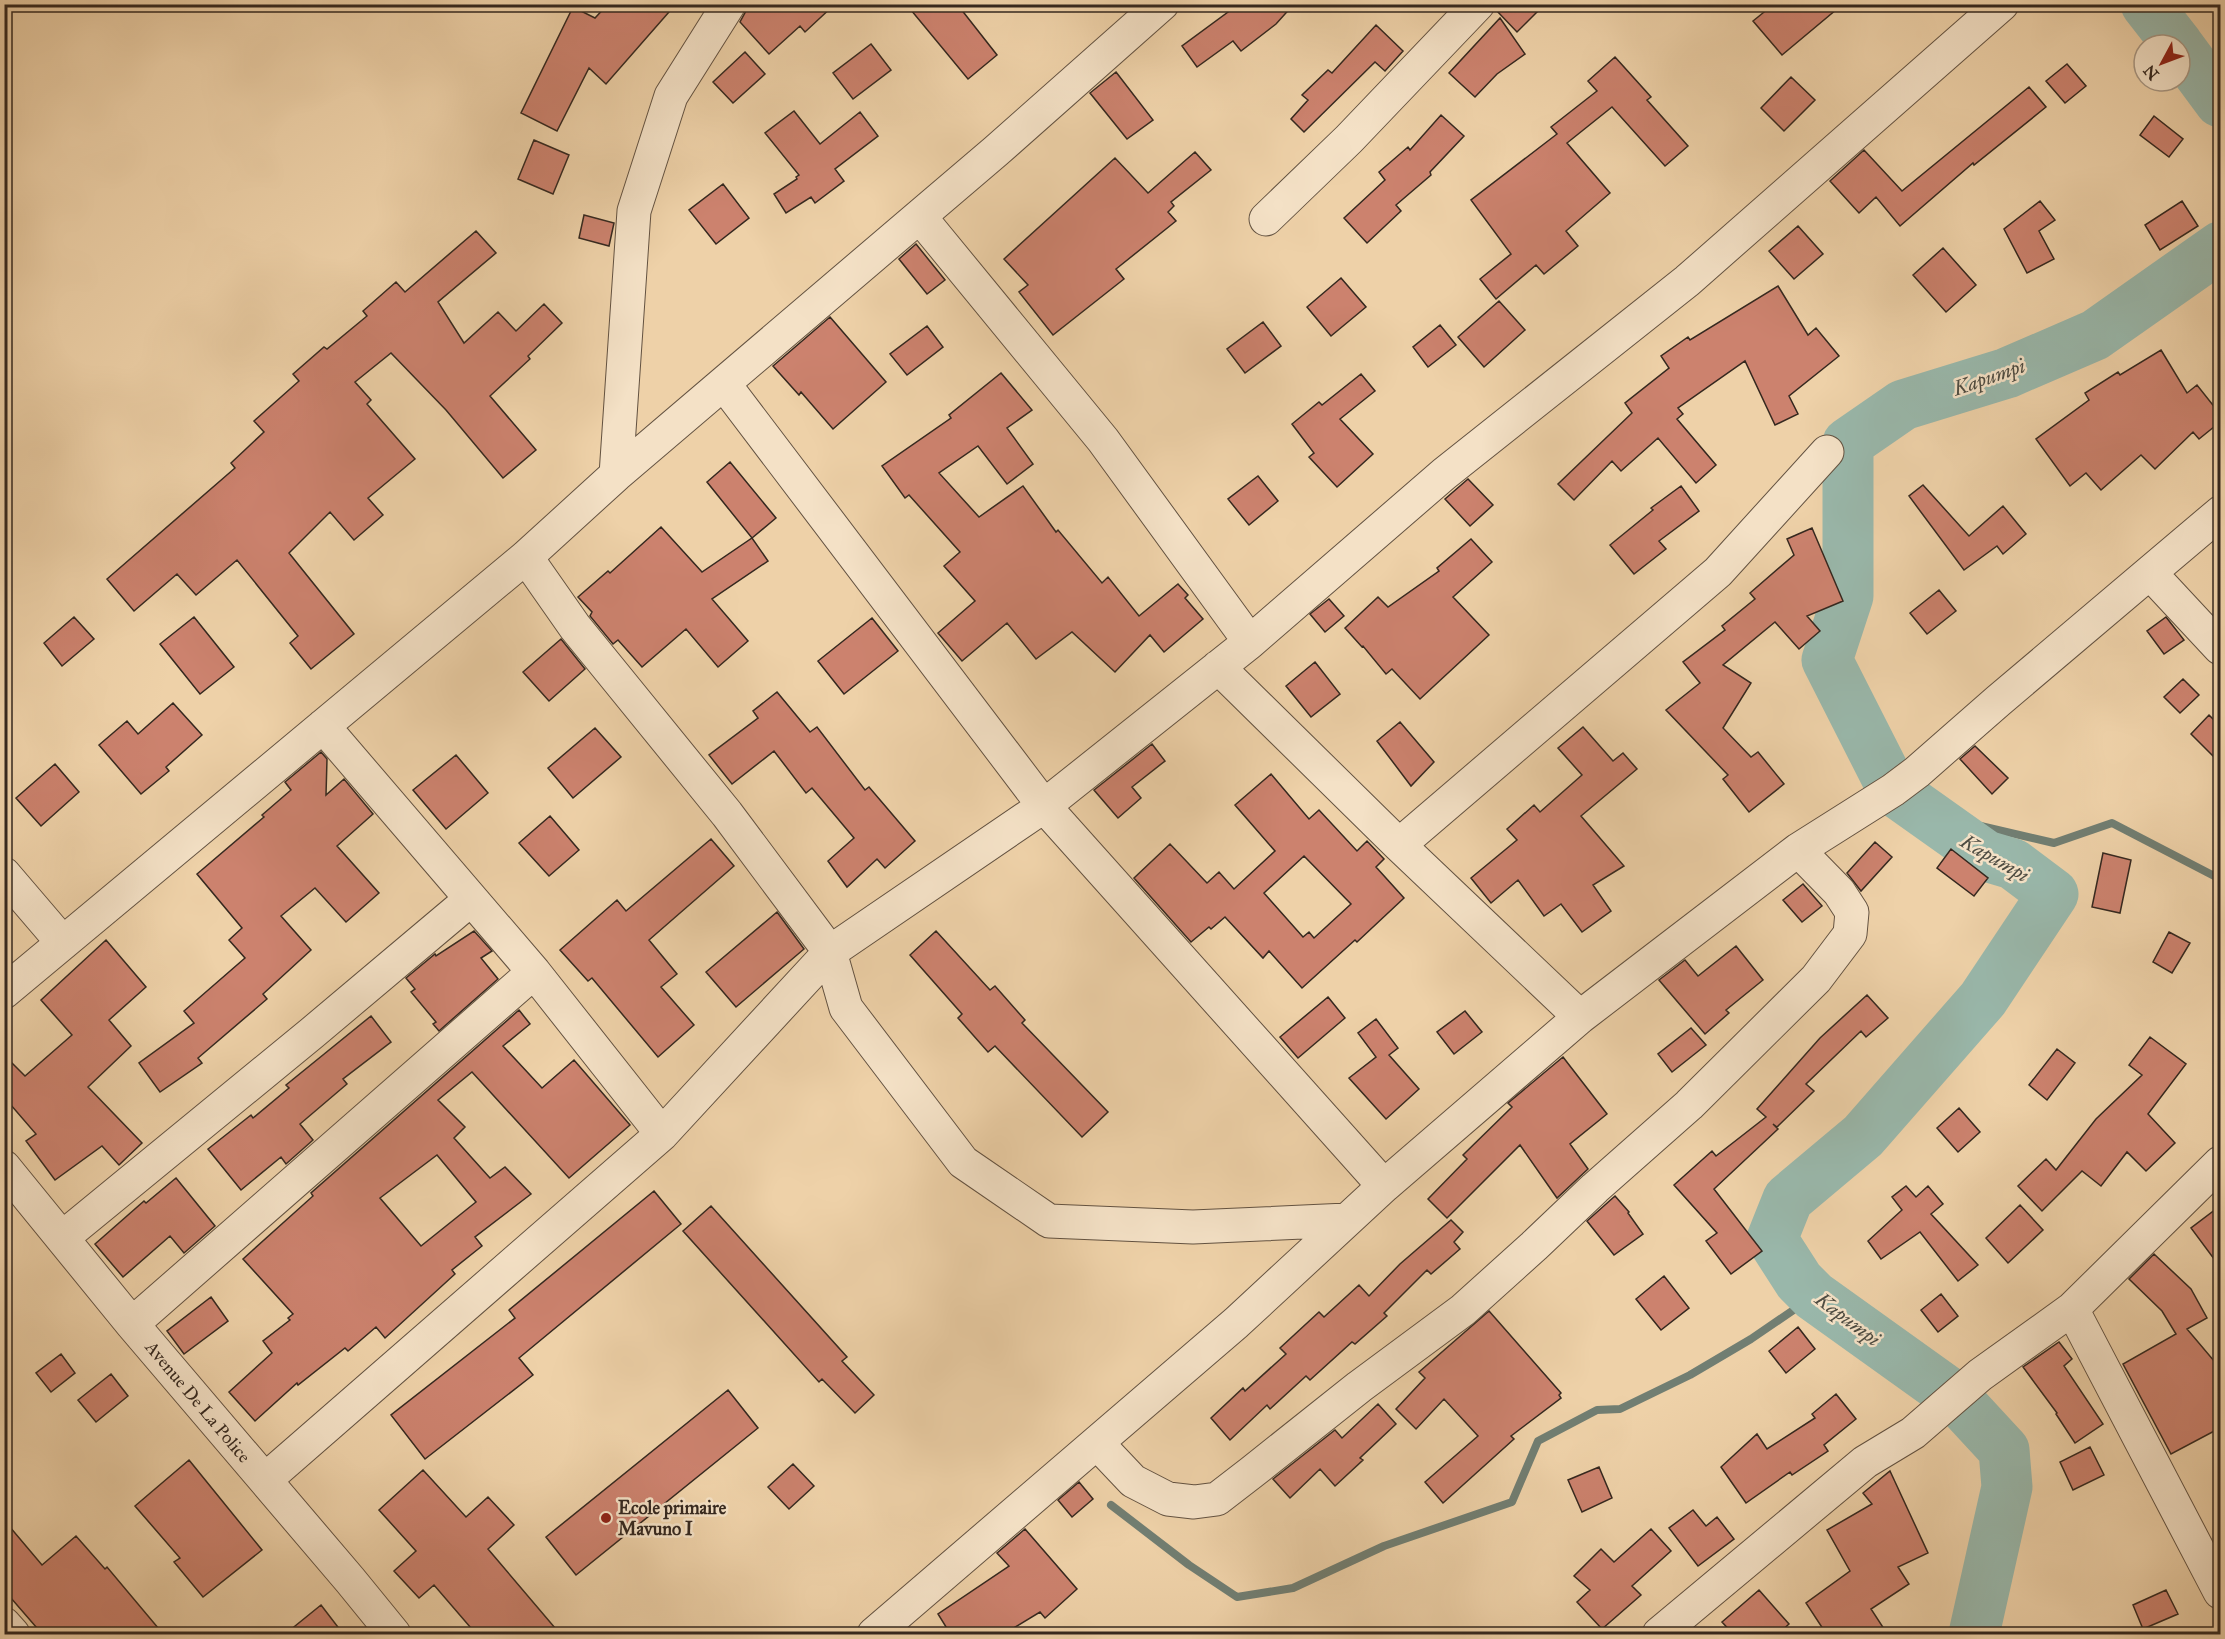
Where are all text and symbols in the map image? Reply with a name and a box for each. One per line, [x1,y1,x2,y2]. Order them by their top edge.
north arrow [2132,33,2192,93]
text: N [2139,61,2163,84]
water label: Kapumpi [1949,353,2029,402]
water label: Kapumpi [1955,828,2033,888]
water label: Kapumpi [1810,1286,1885,1352]
street label: Avenue De La Police [140,1336,255,1467]
place label: Ecole primaire Mavuno I [618,1497,727,1540]
marker: Ecole primaire Mavuno I [599,1511,613,1525]

